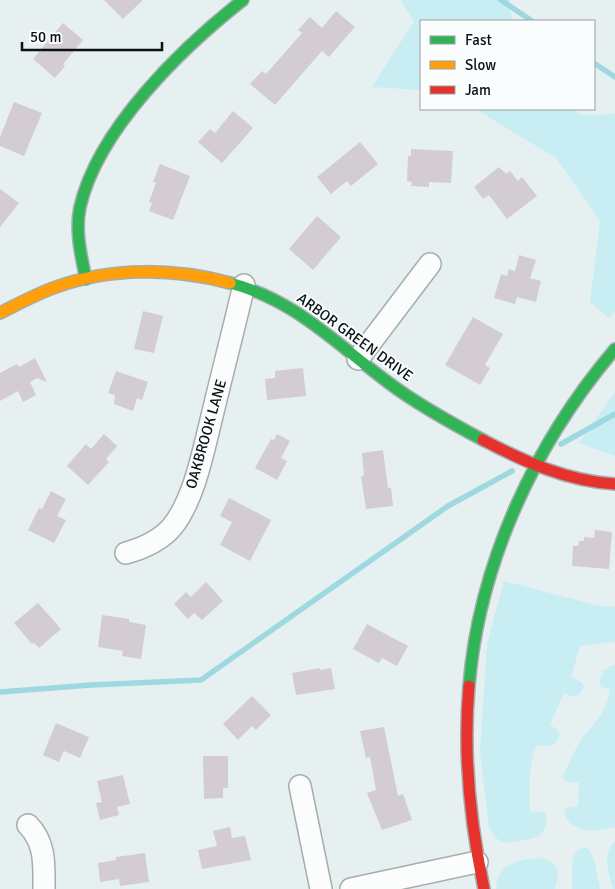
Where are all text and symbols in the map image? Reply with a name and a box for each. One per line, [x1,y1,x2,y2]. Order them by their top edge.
scale bar [22,20,162,52]
legend [420,20,595,110]
text: 50 m [30,28,61,46]
text: Fast [465,31,492,49]
text: Slow [465,56,496,74]
text: Jam [465,81,491,99]
street label: ARBOR GREEN DRIVE [294,289,416,385]
street label: OAKBROOK LANE [182,377,230,491]

